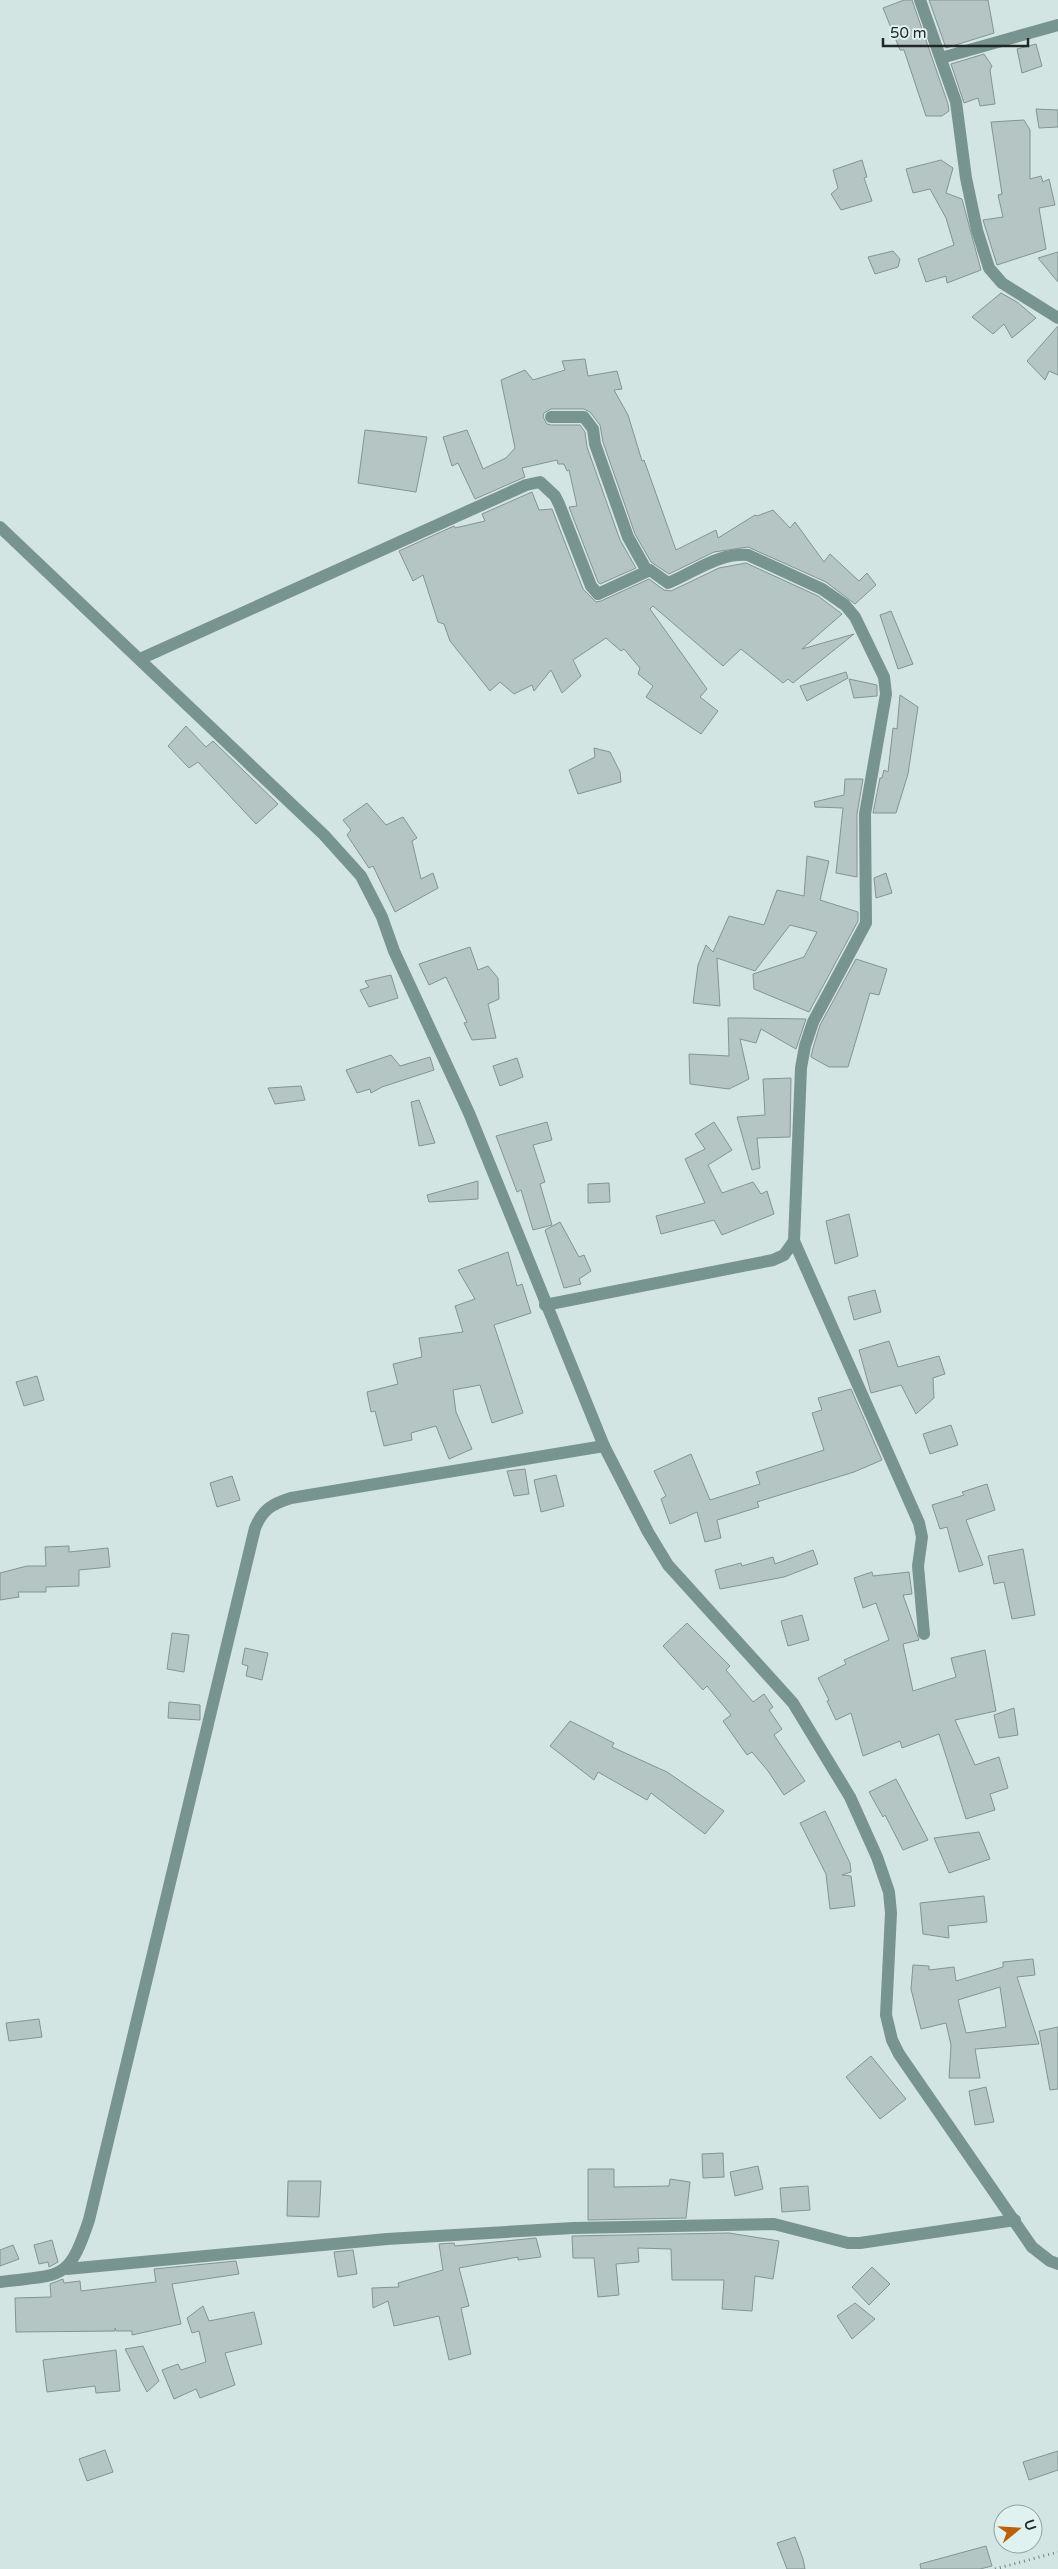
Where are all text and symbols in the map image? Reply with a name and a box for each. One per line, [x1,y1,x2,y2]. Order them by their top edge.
scale bar [883,15,1028,47]
text: 50 m [890,24,927,42]
north arrow [993,2504,1043,2554]
text: U [1020,2517,1040,2533]

